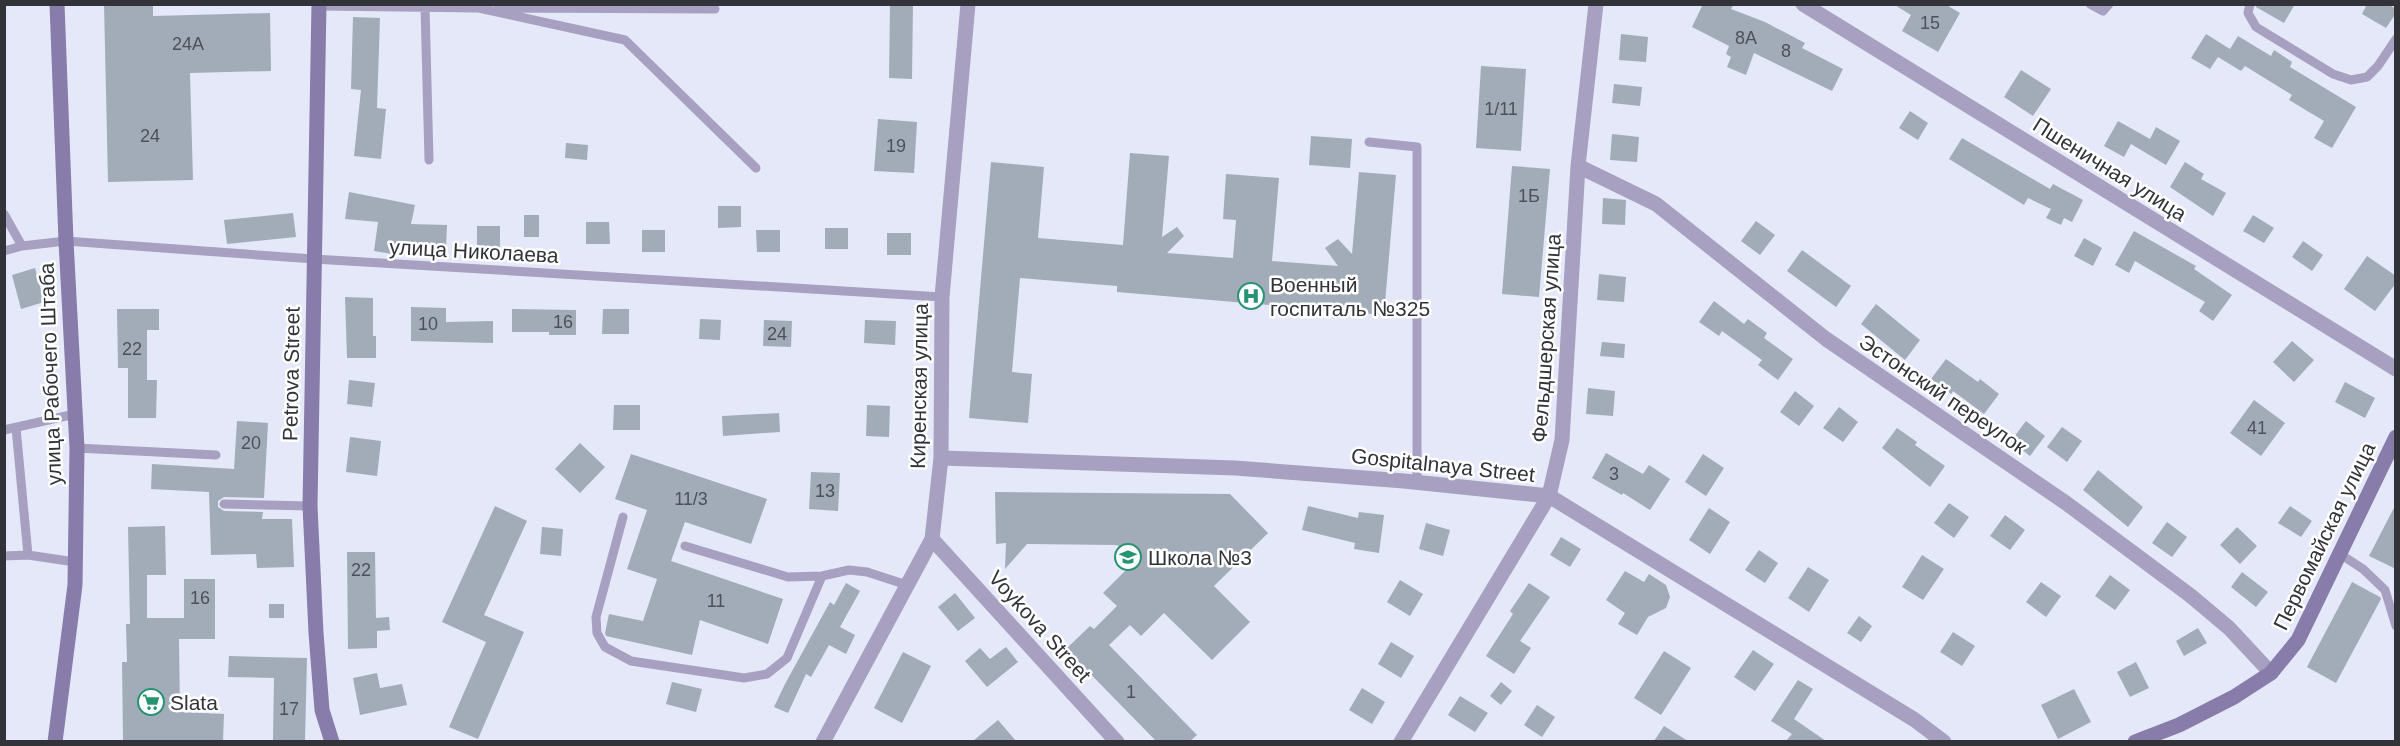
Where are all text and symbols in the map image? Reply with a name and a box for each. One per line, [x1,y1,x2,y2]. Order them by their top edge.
house number: 15 [1920,13,1940,33]
house number: 8А [1735,28,1757,48]
house number: 24А [172,34,204,54]
house number: 8 [1781,41,1791,61]
house number: 1/11 [1484,99,1518,119]
street label: Пшеничная улица [2029,113,2191,226]
house number: 24 [140,126,160,146]
house number: 19 [886,136,906,156]
house number: 1Б [1518,186,1540,206]
street label: Фельдшерская улица [1527,232,1565,443]
street label: улица Николаева [389,235,559,267]
street label: улица Рабочего Штаба [35,262,65,486]
place label: Военный госпиталь №325 [1270,273,1430,320]
hospital icon: Военный госпиталь №325 [1236,281,1266,311]
street label: Киренская улица [906,303,932,469]
street label: Petrova Street [278,307,304,441]
house number: 16 [553,312,573,332]
house number: 10 [418,314,438,334]
house number: 24 [767,324,787,344]
street label: Эстонский переулок [1855,329,2032,459]
house number: 22 [122,339,142,359]
house number: 41 [2247,418,2267,438]
house number: 20 [241,433,261,453]
street label: Первомайская улица [2269,438,2380,633]
street label: Gospitalnaya Street [1350,444,1536,486]
house number: 3 [1609,464,1619,484]
house number: 13 [815,481,835,501]
house number: 11/3 [674,489,708,509]
school or university icon: Школа №3 [1113,542,1143,572]
place label: Школа №3 [1148,546,1252,569]
house number: 22 [351,560,371,580]
street label: Voykova Street [984,566,1096,686]
house number: 16 [190,588,210,608]
house number: 11 [707,591,725,611]
house number: 1 [1126,682,1136,702]
supermarket icon: Slata [136,687,166,717]
place label: Slata [170,691,218,714]
house number: 17 [279,699,299,719]

